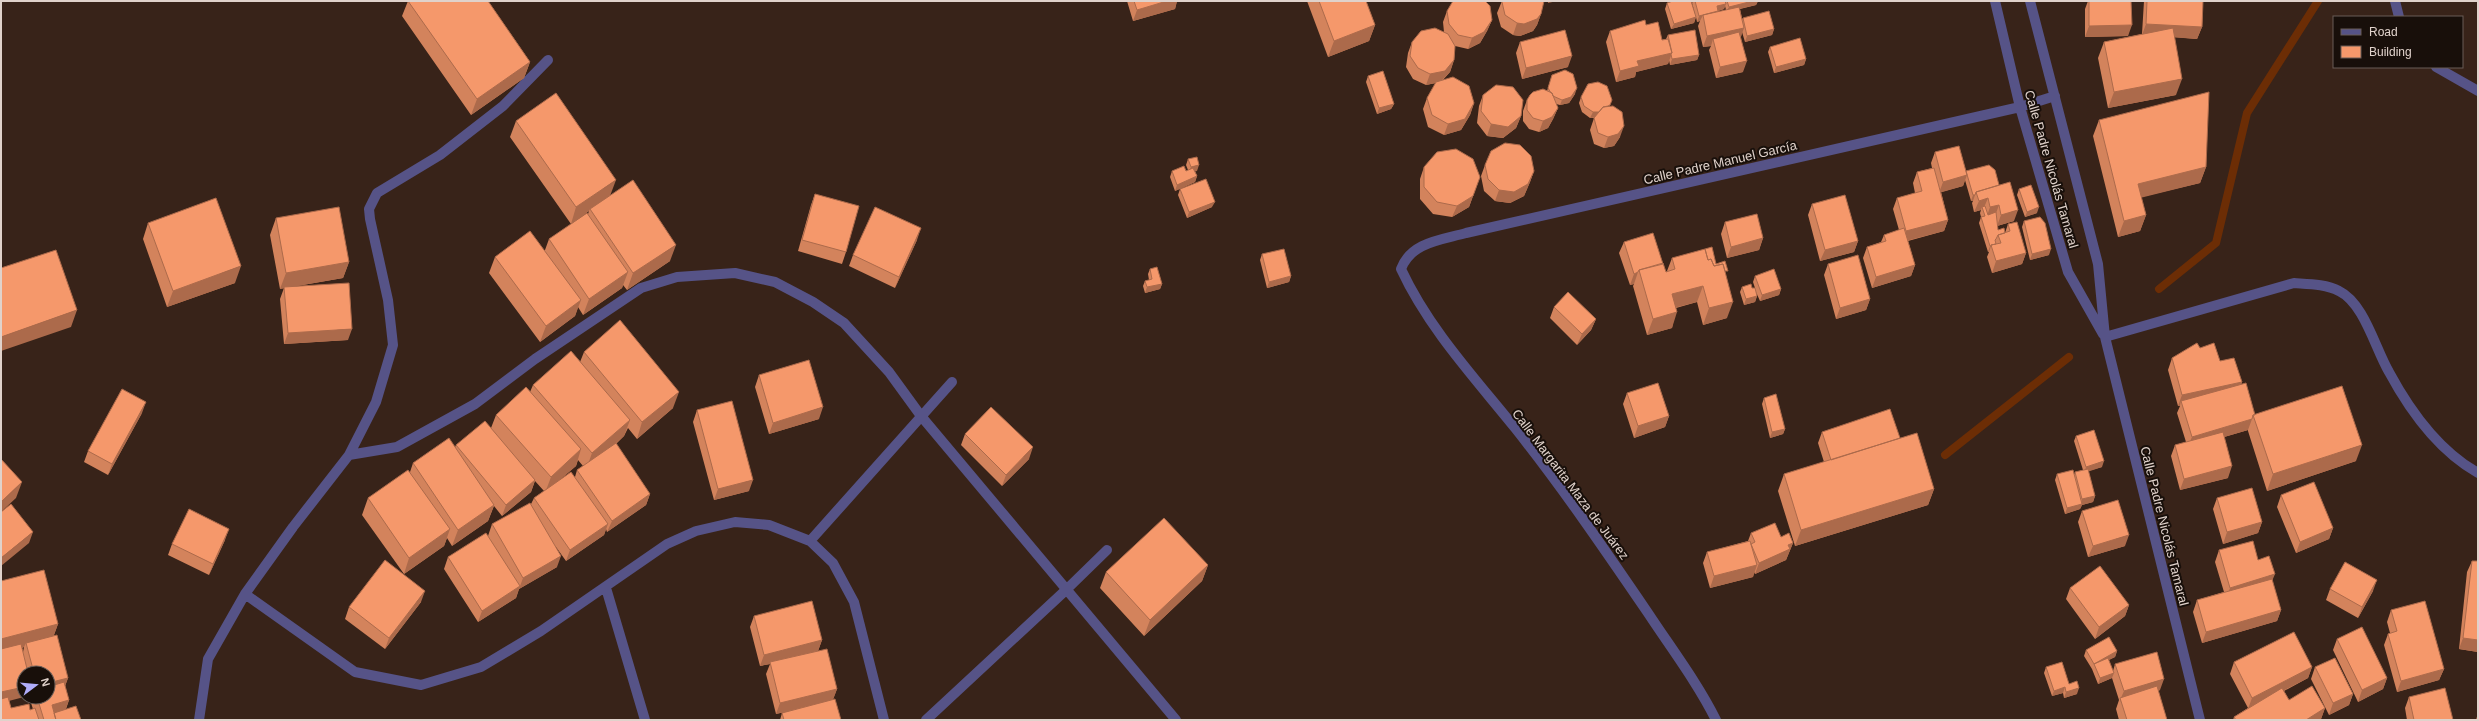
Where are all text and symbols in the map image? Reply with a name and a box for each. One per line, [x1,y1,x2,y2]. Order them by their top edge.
legend [2333,16,2463,68]
text: Road [2369,25,2398,39]
text: Building [2369,45,2412,59]
street label: Calle Padre Nicolás Tamaral [2022,88,2081,250]
street label: Calle Padre Manuel García [1642,137,1799,187]
street label: Calle Margarita Maza de Juárez [1509,406,1632,562]
street label: Calle Padre Nicolás Tamaral [2137,445,2192,607]
north arrow [16,665,56,705]
text: N [39,677,52,688]

